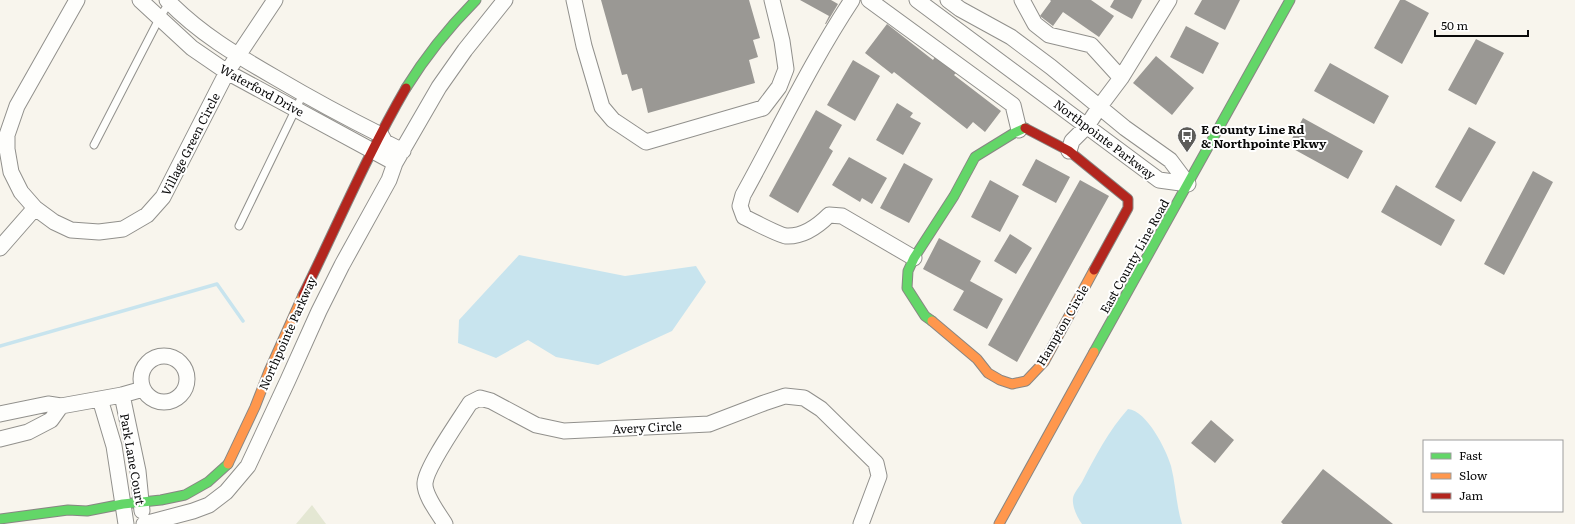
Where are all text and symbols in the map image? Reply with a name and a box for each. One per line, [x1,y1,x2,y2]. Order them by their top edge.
scale bar [1435,12,1528,38]
text: 50 m [1441,16,1468,34]
street label: Waterford Drive [217,59,307,121]
street label: Village Green Circle [156,89,224,199]
street label: Northpointe Parkway [1050,95,1160,183]
place label: E County Line Rd & Northpointe Pkwy [1201,120,1327,152]
bus stop icon: E County Line Rd & Northpointe Pkwy [1176,125,1198,153]
street label: East County Line Road [1095,195,1173,317]
street label: Northpointe Parkway [254,273,320,393]
street label: Hampton Circle [1031,281,1093,369]
street label: Park Lane Court [116,412,150,506]
street label: Avery Circle [612,416,682,438]
legend [1423,440,1563,512]
text: Fast [1459,446,1483,464]
text: Slow [1459,466,1488,484]
text: Jam [1459,486,1484,504]

